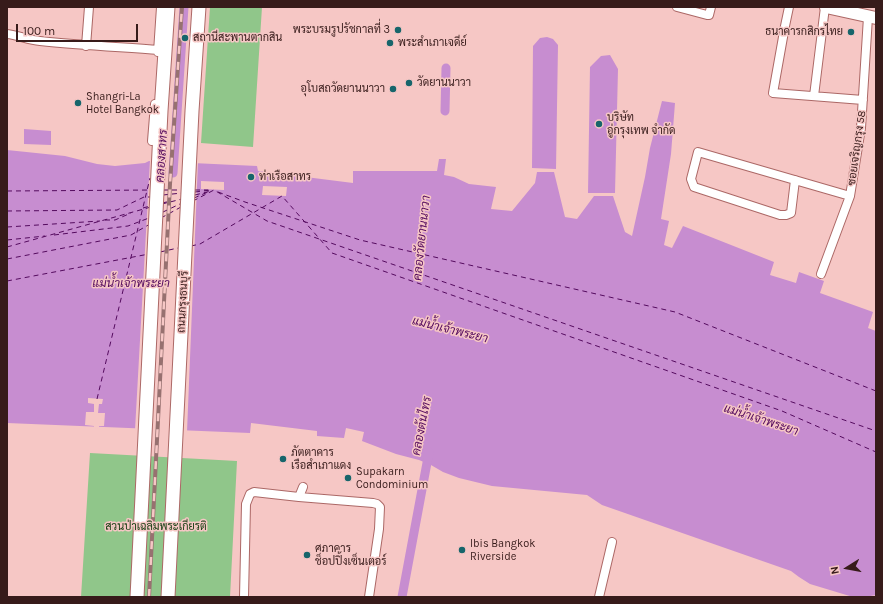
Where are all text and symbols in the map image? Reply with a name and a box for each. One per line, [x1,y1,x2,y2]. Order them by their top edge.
scale bar [18,16,140,42]
place label: พระบรมรูปรัชกาลที่ 3 [293,23,390,37]
text: 100 m [23,24,55,38]
marker: พระบรมรูปรัชกาลที่ 3 [393,25,403,35]
place label: ธนาคารกสิกรไทย [765,25,843,39]
marker: ธนาคารกสิกรไทย [846,27,856,37]
place label: สถานีสะพานตากสิน [193,31,282,45]
marker: สถานีสะพานตากสิน [180,33,190,43]
place label: พระสำเภาเจดีย์ [398,36,467,50]
marker: พระสำเภาเจดีย์ [385,38,395,48]
place label: วัดยานนาวา [417,76,471,90]
marker: วัดยานนาวา [404,78,414,88]
place label: อุโบสถวัดยานนาวา [300,82,385,96]
marker: อุโบสถวัดยานนาวา [388,84,398,94]
place label: Shangri-La Hotel Bangkok [86,90,159,116]
marker: Shangri-La Hotel Bangkok [73,98,83,108]
street label: ซอยเจริญกรุง 58 [845,110,869,186]
place label: บริษัท อู่กรุงเทพ จำกัด [607,111,676,137]
marker: บริษัท อู่กรุงเทพ จำกัด [594,119,604,129]
water label: คลองสาทร [153,129,171,183]
place label: ท่าเรือสาทร [259,170,311,184]
marker: ท่าเรือสาทร [246,172,256,182]
water label: คลองวัดยานนาวา [410,195,434,281]
street label: ถนนกรุงธนบุรี [175,270,191,334]
water label: แม่น้ำเจ้าพระยา [92,277,170,291]
water label: แม่น้ำเจ้าพระยา [411,314,489,346]
water label: คลองต้นไทร [409,395,435,457]
water label: แม่น้ำเจ้าพระยา [722,401,800,439]
place label: ภัตตาคาร เรือสำเภาแดง [291,446,351,472]
marker: ภัตตาคาร เรือสำเภาแดง [278,454,288,464]
place label: Supakarn Condominium [356,465,428,491]
marker: Supakarn Condominium [343,473,353,483]
park label: สวนป่าเฉลิมพระเกียรติ [105,520,207,534]
place label: Ibis Bangkok Riverside [470,537,535,563]
place label: ศุภาคาร ช็อปปิ้งเซ็นเตอร์ [315,542,387,568]
marker: Ibis Bangkok Riverside [457,545,467,555]
north arrow [827,548,867,588]
marker: ศุภาคาร ช็อปปิ้งเซ็นเตอร์ [302,550,312,560]
text: N [828,565,842,576]

